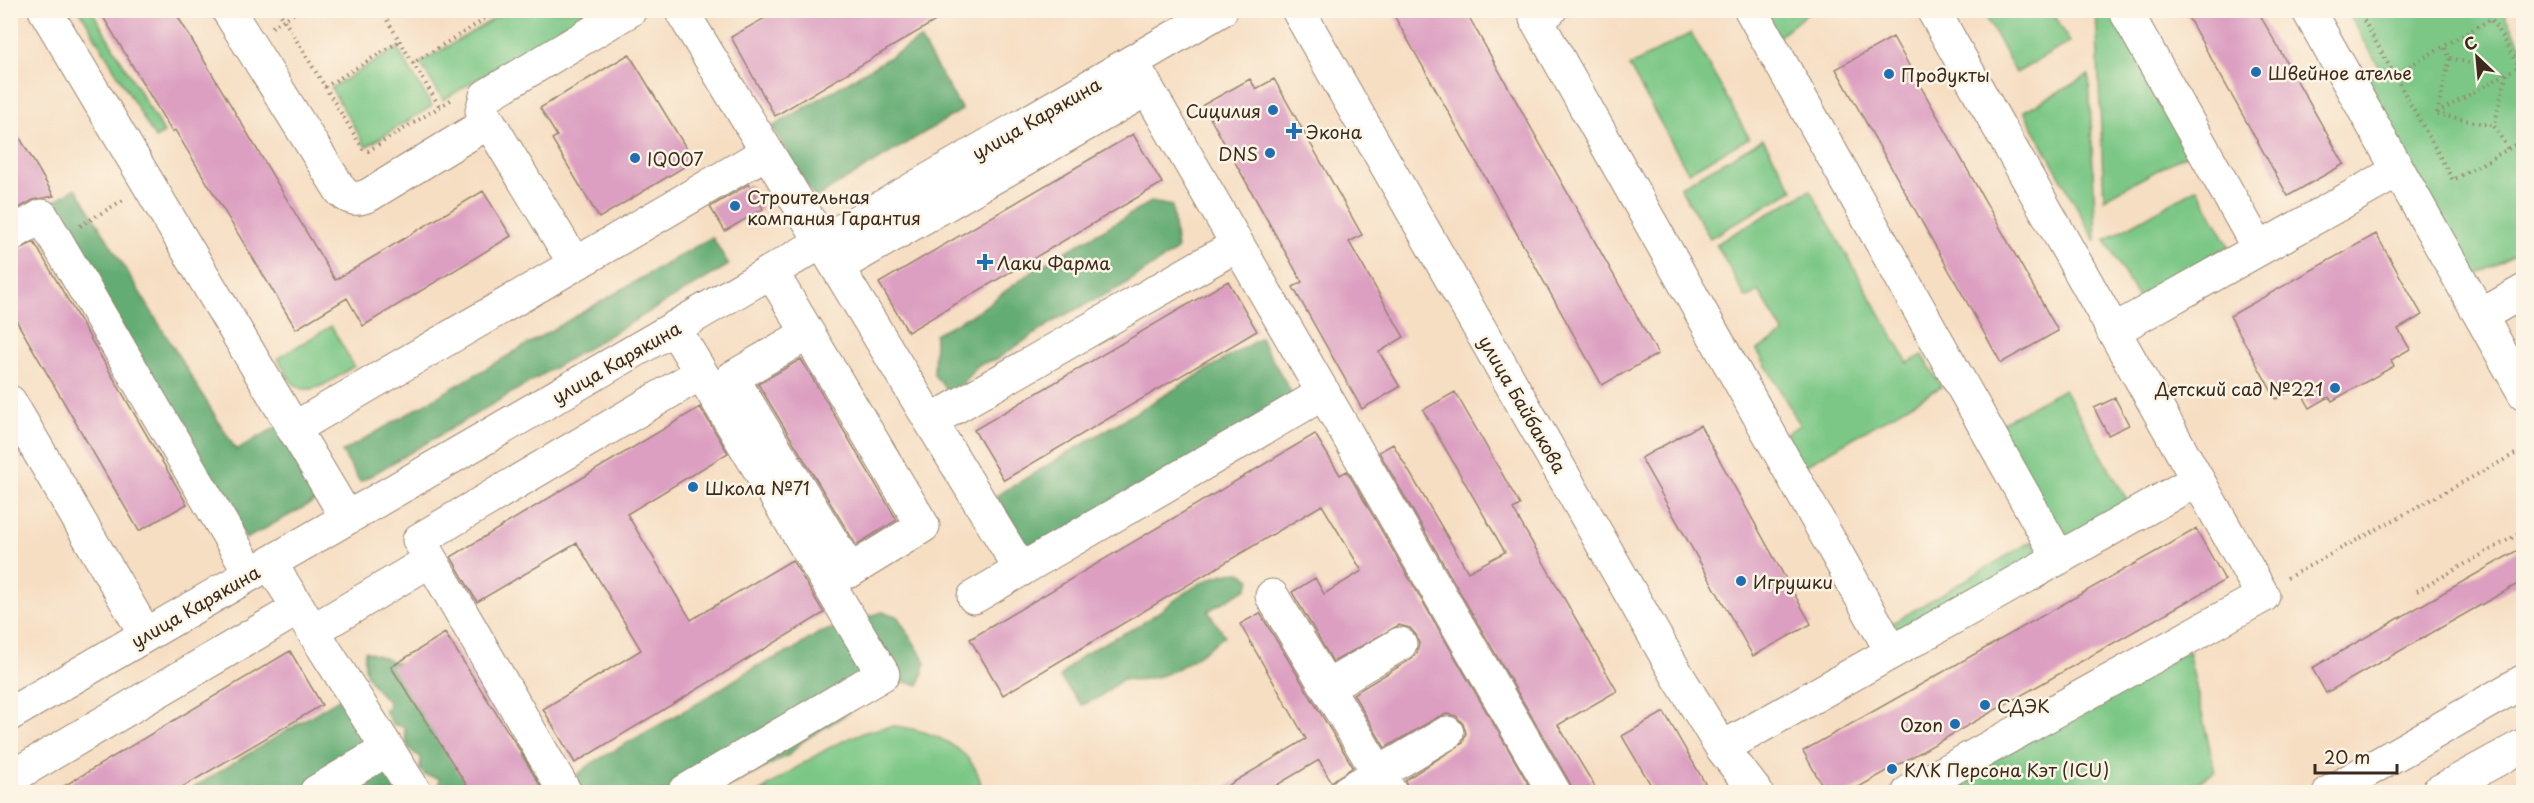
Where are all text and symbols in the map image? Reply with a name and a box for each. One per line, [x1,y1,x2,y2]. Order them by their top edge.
north arrow [2447,27,2507,87]
text: С [2459,29,2481,56]
place label: Швейное ателье [2268,59,2412,86]
place label: Продукты [1901,61,1990,88]
marker: Швейное ателье [2249,65,2263,79]
marker: Продукты [1882,67,1896,81]
street label: улица Карякина [967,70,1106,166]
place label: Сицилия [1185,97,1261,124]
marker: Сицилия [1266,103,1280,117]
place label: Экона [1306,118,1363,145]
marker: Экона [1287,124,1301,138]
place label: DNS [1218,140,1258,167]
place label: IQ007 [647,145,704,172]
marker: DNS [1263,146,1277,160]
marker: IQ007 [628,151,642,165]
place label: Строительная компания Гарантия [747,183,921,231]
marker: Строительная компания Гарантия [728,199,742,213]
place label: Лаки Фарма [997,249,1110,276]
marker: Лаки Фарма [978,255,992,269]
street label: улица Карякина [547,314,686,410]
street label: улица Байбакова [1473,330,1574,479]
place label: Детский сад №221 [2154,375,2323,402]
marker: Детский сад №221 [2328,381,2342,395]
place label: Школа №71 [705,474,810,501]
marker: Школа №71 [686,480,700,494]
street label: улица Карякина [126,558,265,654]
place label: Игрушки [1753,568,1833,595]
marker: Игрушки [1734,574,1748,588]
place label: СДЭК [1997,692,2050,719]
marker: СДЭК [1978,698,1992,712]
place label: Ozon [1900,711,1943,738]
marker: Ozon [1948,717,1962,731]
scale bar [2315,737,2398,775]
text: 20 m [2324,743,2370,770]
place label: КЛК Персона Кэт (ICU) [1904,756,2109,783]
marker: КЛК Персона Кэт (ICU) [1885,762,1899,776]

